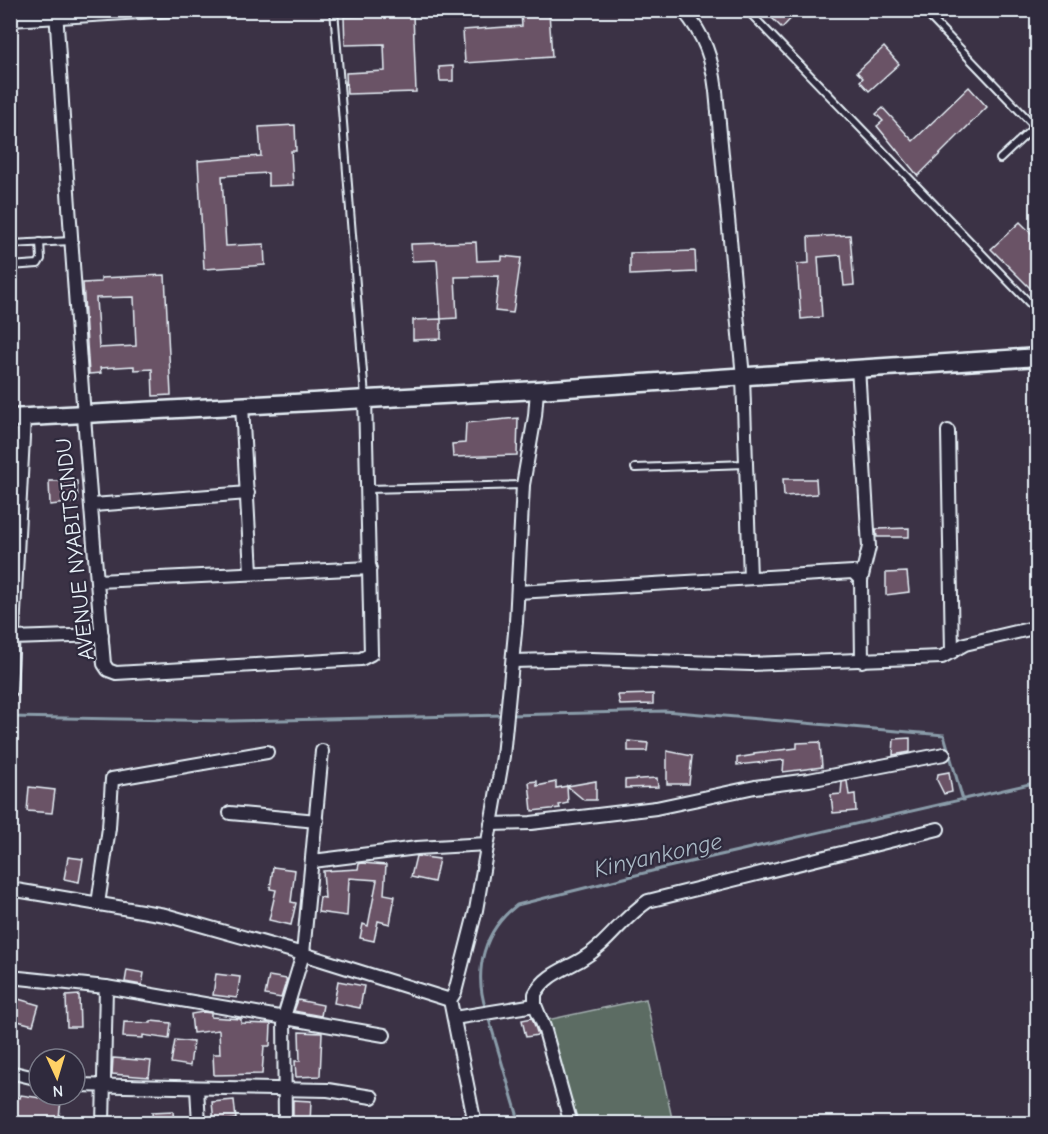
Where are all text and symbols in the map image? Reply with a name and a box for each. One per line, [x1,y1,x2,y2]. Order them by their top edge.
street label: AVENUE NYABITSINDU [50,437,100,661]
water label: Kinyankonge [591,827,725,883]
north arrow [27,1047,87,1107]
text: N [52,1082,64,1100]

